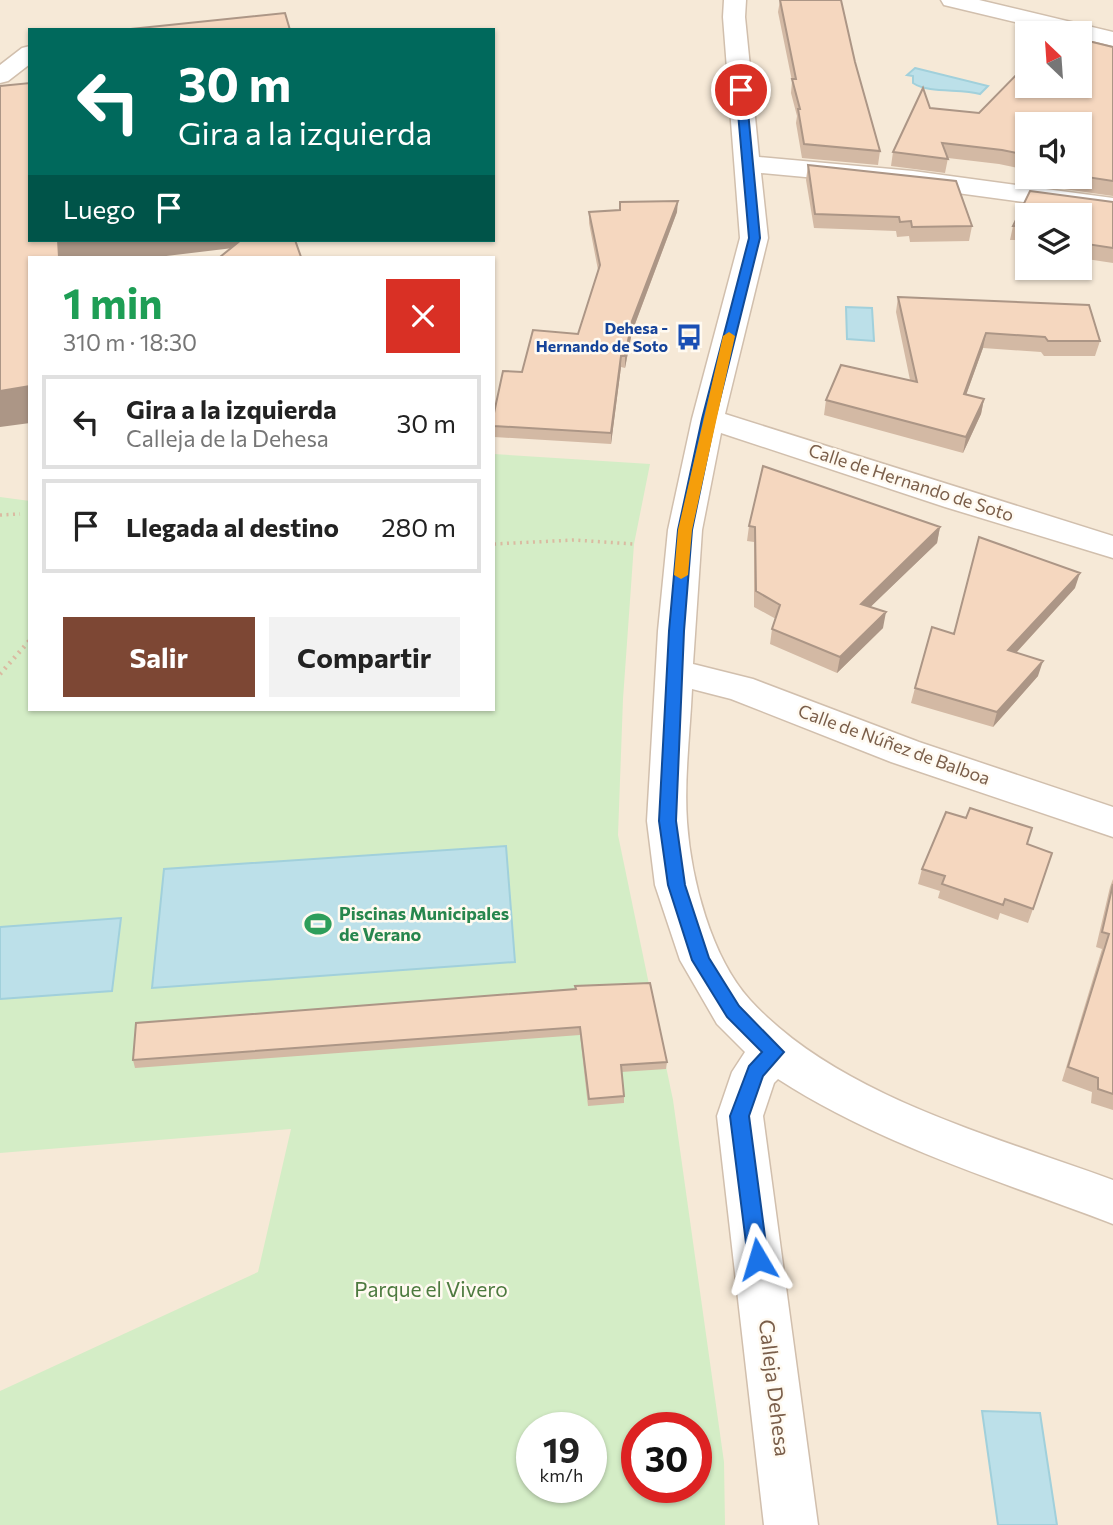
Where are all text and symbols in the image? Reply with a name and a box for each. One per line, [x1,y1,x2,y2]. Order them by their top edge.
north arrow [1015,21,1092,98]
map controls [1015,21,1092,280]
text: 30 m [178,52,291,112]
icon: left [63,56,154,147]
pin [711,60,771,120]
icon: arrive [722,71,760,109]
text: Gira a la izquierda [178,112,432,152]
button: sound [1015,112,1092,189]
icon: arrive [150,189,188,227]
text: Luego [63,193,136,224]
button: layers [1015,203,1092,280]
text: 1 min [63,276,163,328]
button: close [386,279,460,353]
place label: Dehesa - Hernando de Soto [536,318,668,355]
bus stop icon: Dehesa - Hernando de Soto [674,322,704,352]
text: 310 m · 18:30 [63,328,197,356]
text: Gira a la izquierda [126,393,337,424]
icon: left [67,403,105,441]
text: 30 m [397,407,456,438]
text: Calleja de la Dehesa [126,424,329,452]
street label: Calle de Hernando de Soto [806,438,1017,526]
icon: arrive [67,507,105,545]
text: Llegada al destino [126,511,339,542]
text: 280 m [381,511,456,542]
button: Salir [63,617,255,697]
button: Compartir [269,617,460,697]
street label: Calle de Núñez de Balboa [795,699,993,789]
place label: Piscinas Municipales de Verano [339,902,509,945]
sports icon: Piscinas Municipales de Verano [303,909,333,939]
position arrow [721,1222,795,1296]
park label: Parque el Vivero [354,1276,508,1301]
street label: Calleja Dehesa [755,1318,796,1458]
speed limit sign: 30 [621,1412,712,1503]
text: 19 [543,1427,580,1470]
text: km/h [540,1464,583,1486]

